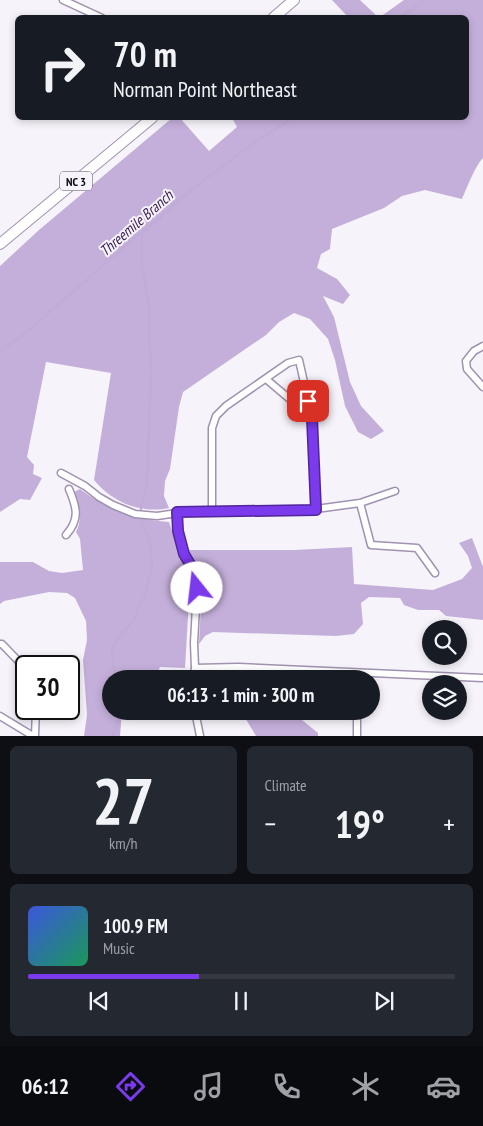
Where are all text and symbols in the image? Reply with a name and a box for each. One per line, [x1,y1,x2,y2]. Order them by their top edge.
text: 70 m [113,31,177,77]
icon: right [30,35,95,100]
text: Norman Point Northeast [113,75,297,103]
road number: NC 3 [60,172,92,190]
water label: Threemile Branch [95,185,178,260]
pin [287,380,329,422]
icon: arrive [294,387,322,415]
position arrow [170,561,222,613]
map controls [422,620,467,720]
button: search [422,620,467,665]
speed limit sign: 30 [15,655,80,720]
button: layers [422,675,467,720]
text: 06:13 · 1 min · 300 m [168,683,314,707]
text: 27 [92,758,154,842]
text: Climate [265,775,307,795]
text: 19° [335,799,385,848]
text: − [265,805,276,842]
text: + [443,805,455,842]
text: km/h [109,833,137,853]
text: 100.9 FM [103,914,168,938]
text: Music [103,938,135,958]
icon: previous [85,987,113,1015]
icon: pause [227,987,255,1015]
icon: next [370,987,398,1015]
icon: directions [113,1069,148,1104]
icon: music [191,1069,226,1104]
icon: phone [269,1069,304,1104]
icon: climate [348,1069,383,1104]
icon: car [426,1069,461,1104]
text: 06:12 [22,1072,69,1100]

